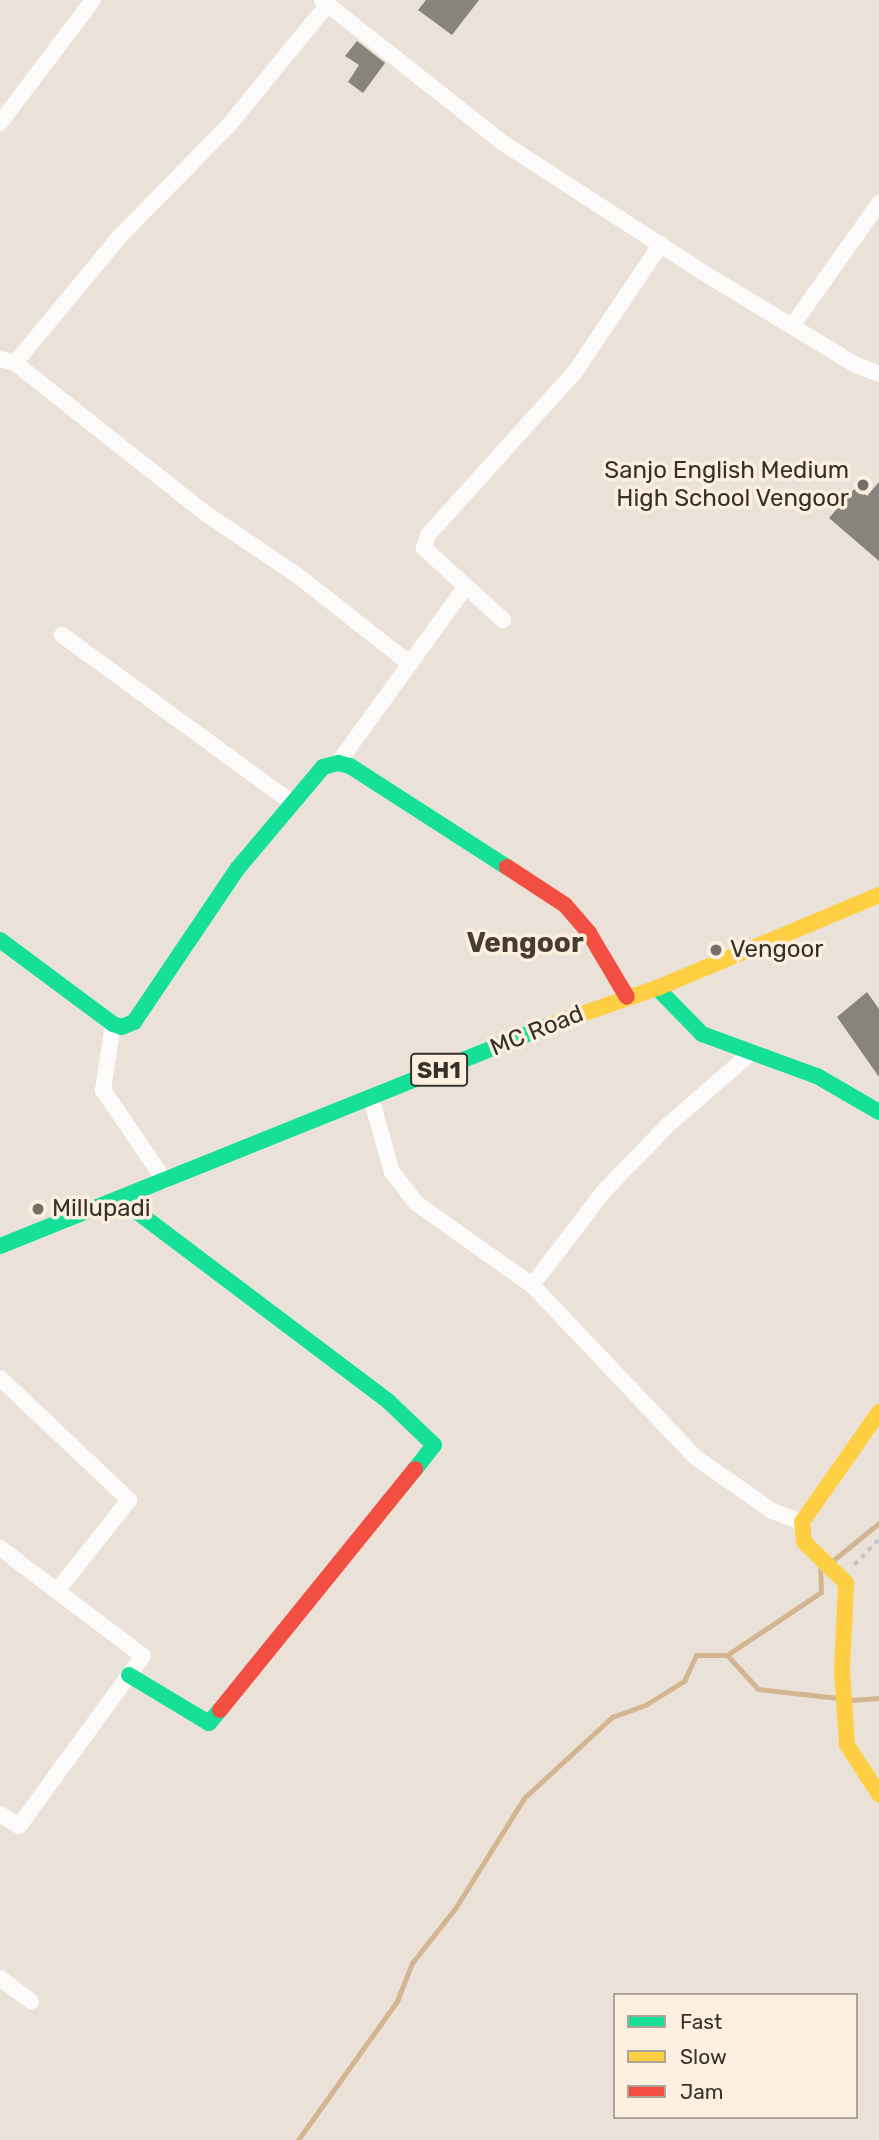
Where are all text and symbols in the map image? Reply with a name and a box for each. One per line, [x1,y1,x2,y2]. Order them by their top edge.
place label: Sanjo English Medium High School Vengoor [604,457,849,513]
marker: Sanjo English Medium High School Vengoor [855,477,871,493]
district label: Vengoor [466,926,584,960]
place label: Vengoor [730,936,823,964]
marker: Vengoor [708,942,724,958]
street label: MC Road [486,999,588,1063]
road number: SH1 [409,1050,469,1090]
place label: Millupadi [52,1195,151,1223]
marker: Millupadi [30,1201,46,1217]
legend [613,1993,858,2119]
text: Fast [680,2009,722,2034]
text: Slow [680,2044,727,2069]
text: Jam [680,2079,724,2104]

